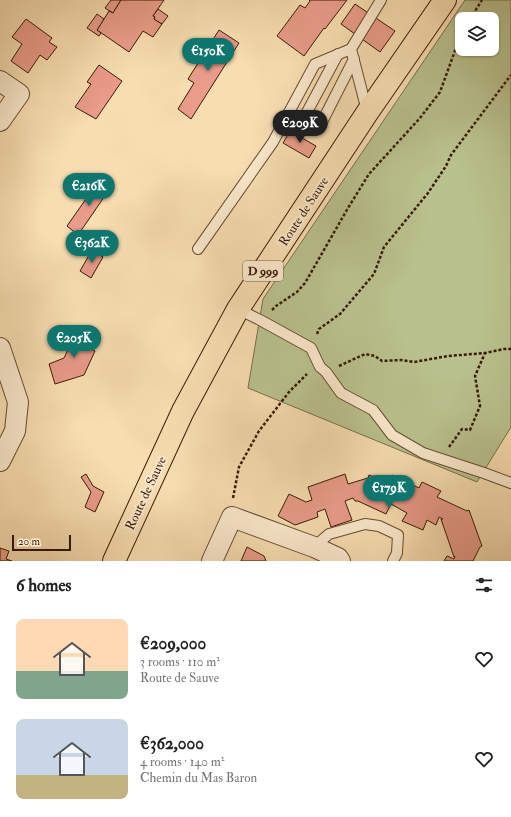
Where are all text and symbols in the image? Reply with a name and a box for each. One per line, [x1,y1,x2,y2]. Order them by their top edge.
map controls [455,12,499,56]
button: layers [455,12,499,56]
pin: €150K [180,38,236,72]
text: €150K [191,43,225,59]
pin: €209K [272,110,328,144]
text: €209K [282,115,318,131]
pin: €216K [61,173,117,207]
street label: Route de Sauve [276,173,332,249]
text: €216K [72,178,106,194]
pin: €362K [64,230,120,264]
text: €362K [75,235,109,251]
road number: D 999 [243,261,283,281]
pin: €205K [46,325,102,359]
text: €205K [56,330,92,346]
street label: Route de Sauve [122,454,170,533]
pin: €179K [361,475,417,509]
text: €179K [372,480,406,496]
scale bar [12,533,71,552]
text: 20 m [18,535,40,548]
icon: filters [473,574,495,596]
text: 6 homes [16,575,71,596]
text: €209,000 [140,633,206,654]
icon: home [48,635,96,683]
icon: heart [473,648,495,670]
text: 3 rooms · 110 m² [140,654,220,670]
text: Route de Sauve [140,670,219,686]
text: €362,000 [140,733,204,754]
icon: home [48,735,96,783]
icon: heart [473,748,495,770]
text: 4 rooms · 140 m² [140,754,224,770]
text: Chemin du Mas Baron [140,770,257,786]

